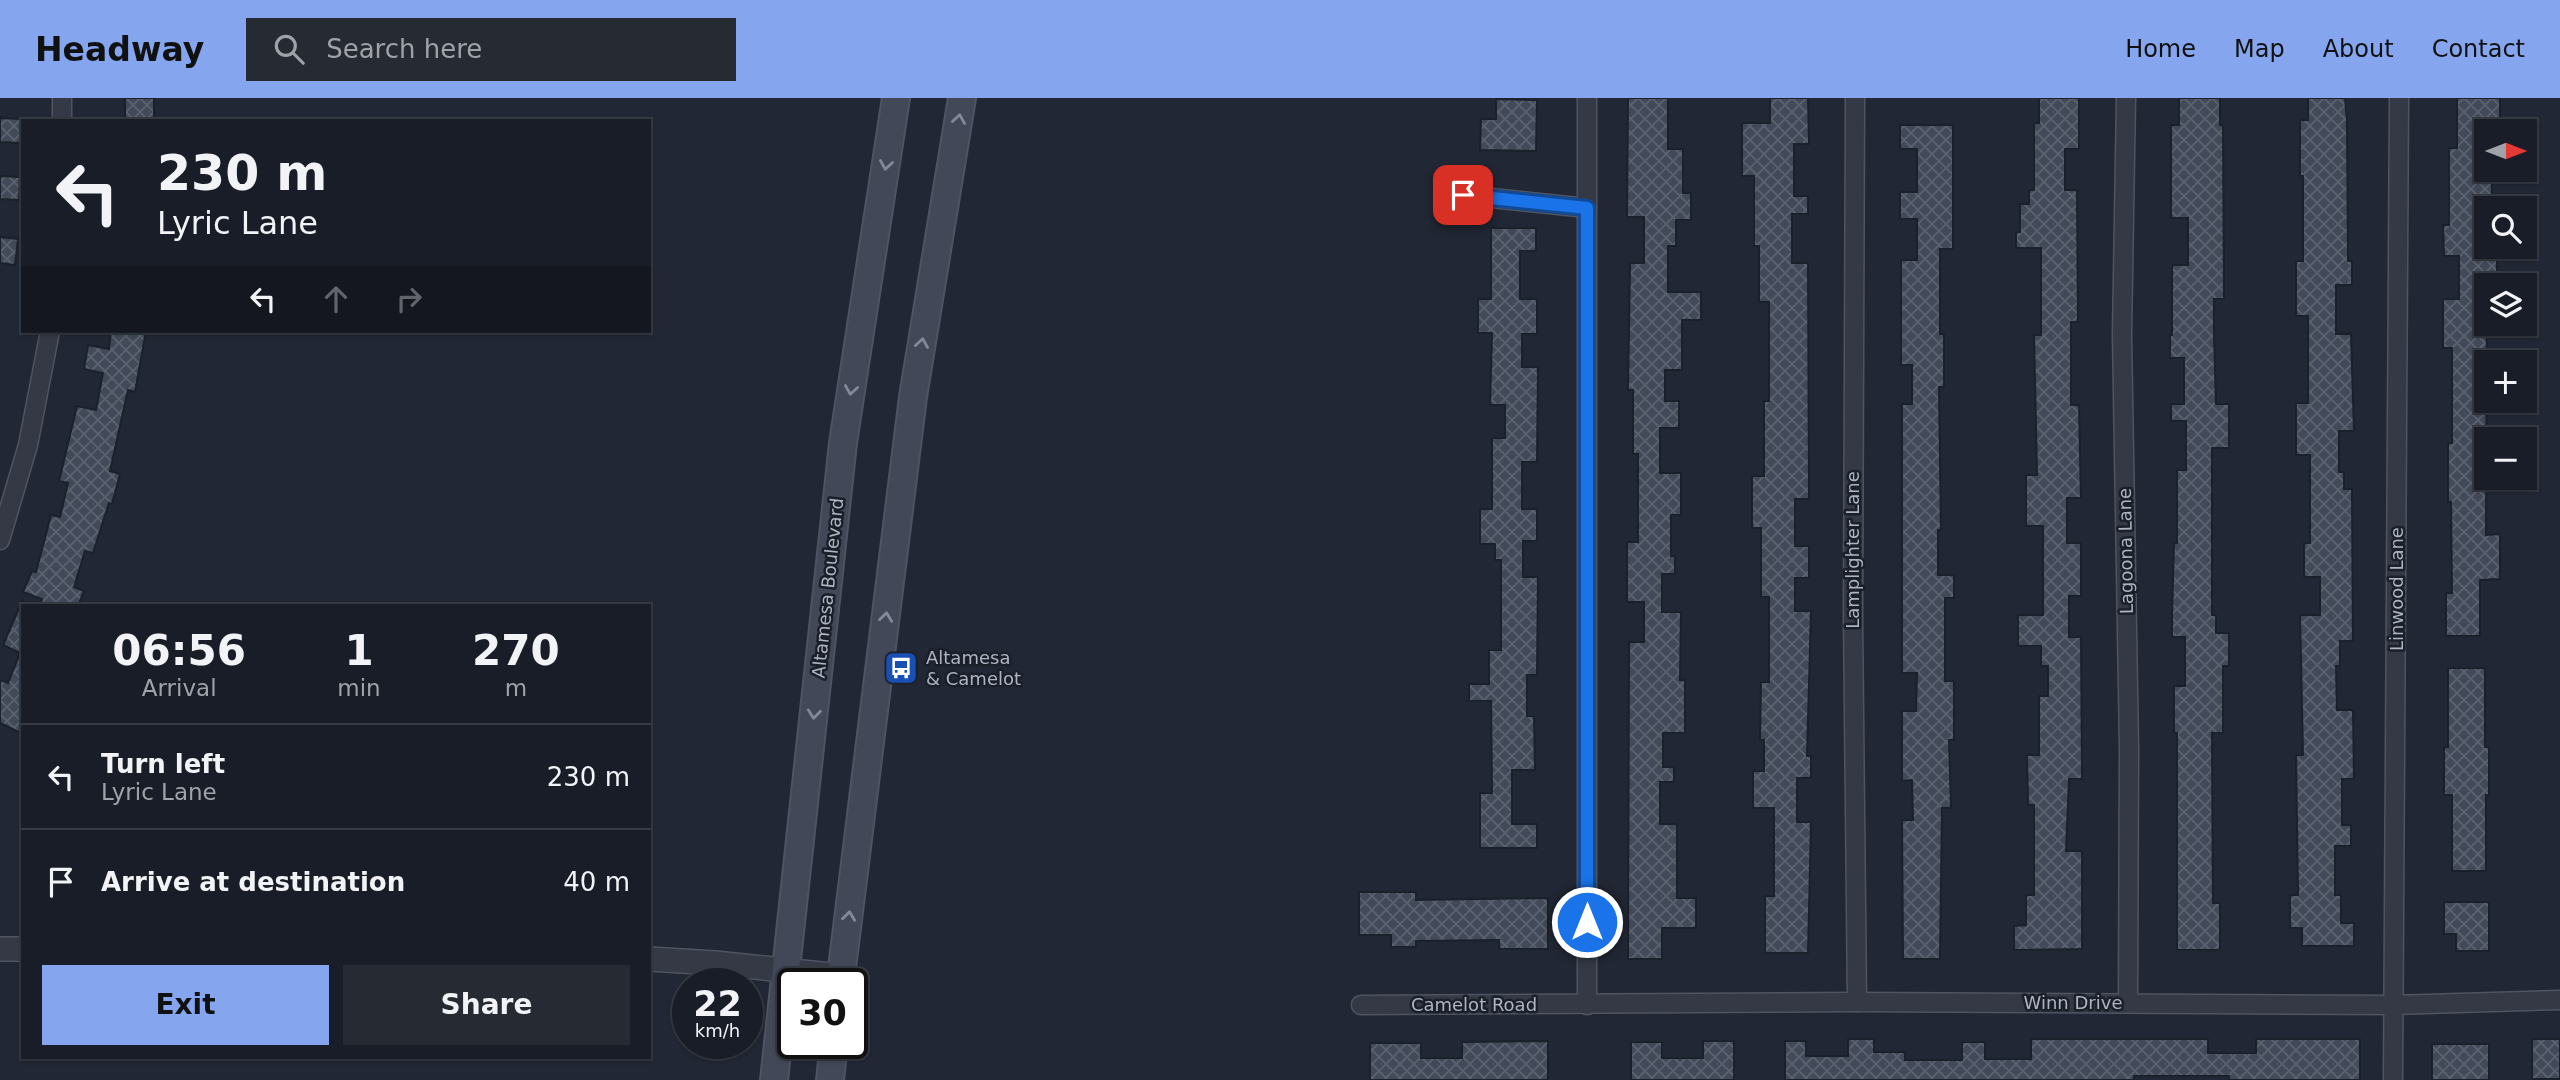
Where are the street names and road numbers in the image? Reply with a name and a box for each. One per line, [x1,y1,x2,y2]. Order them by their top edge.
street label: Lamplighter Lane [1842,471,1863,629]
street label: Lagoona Lane [2114,488,2137,614]
street label: Altamesa Boulevard [808,497,847,679]
street label: Linwood Lane [2386,527,2407,651]
street label: Winn Drive [2024,992,2122,1013]
street label: Camelot Road [1411,994,1537,1015]

